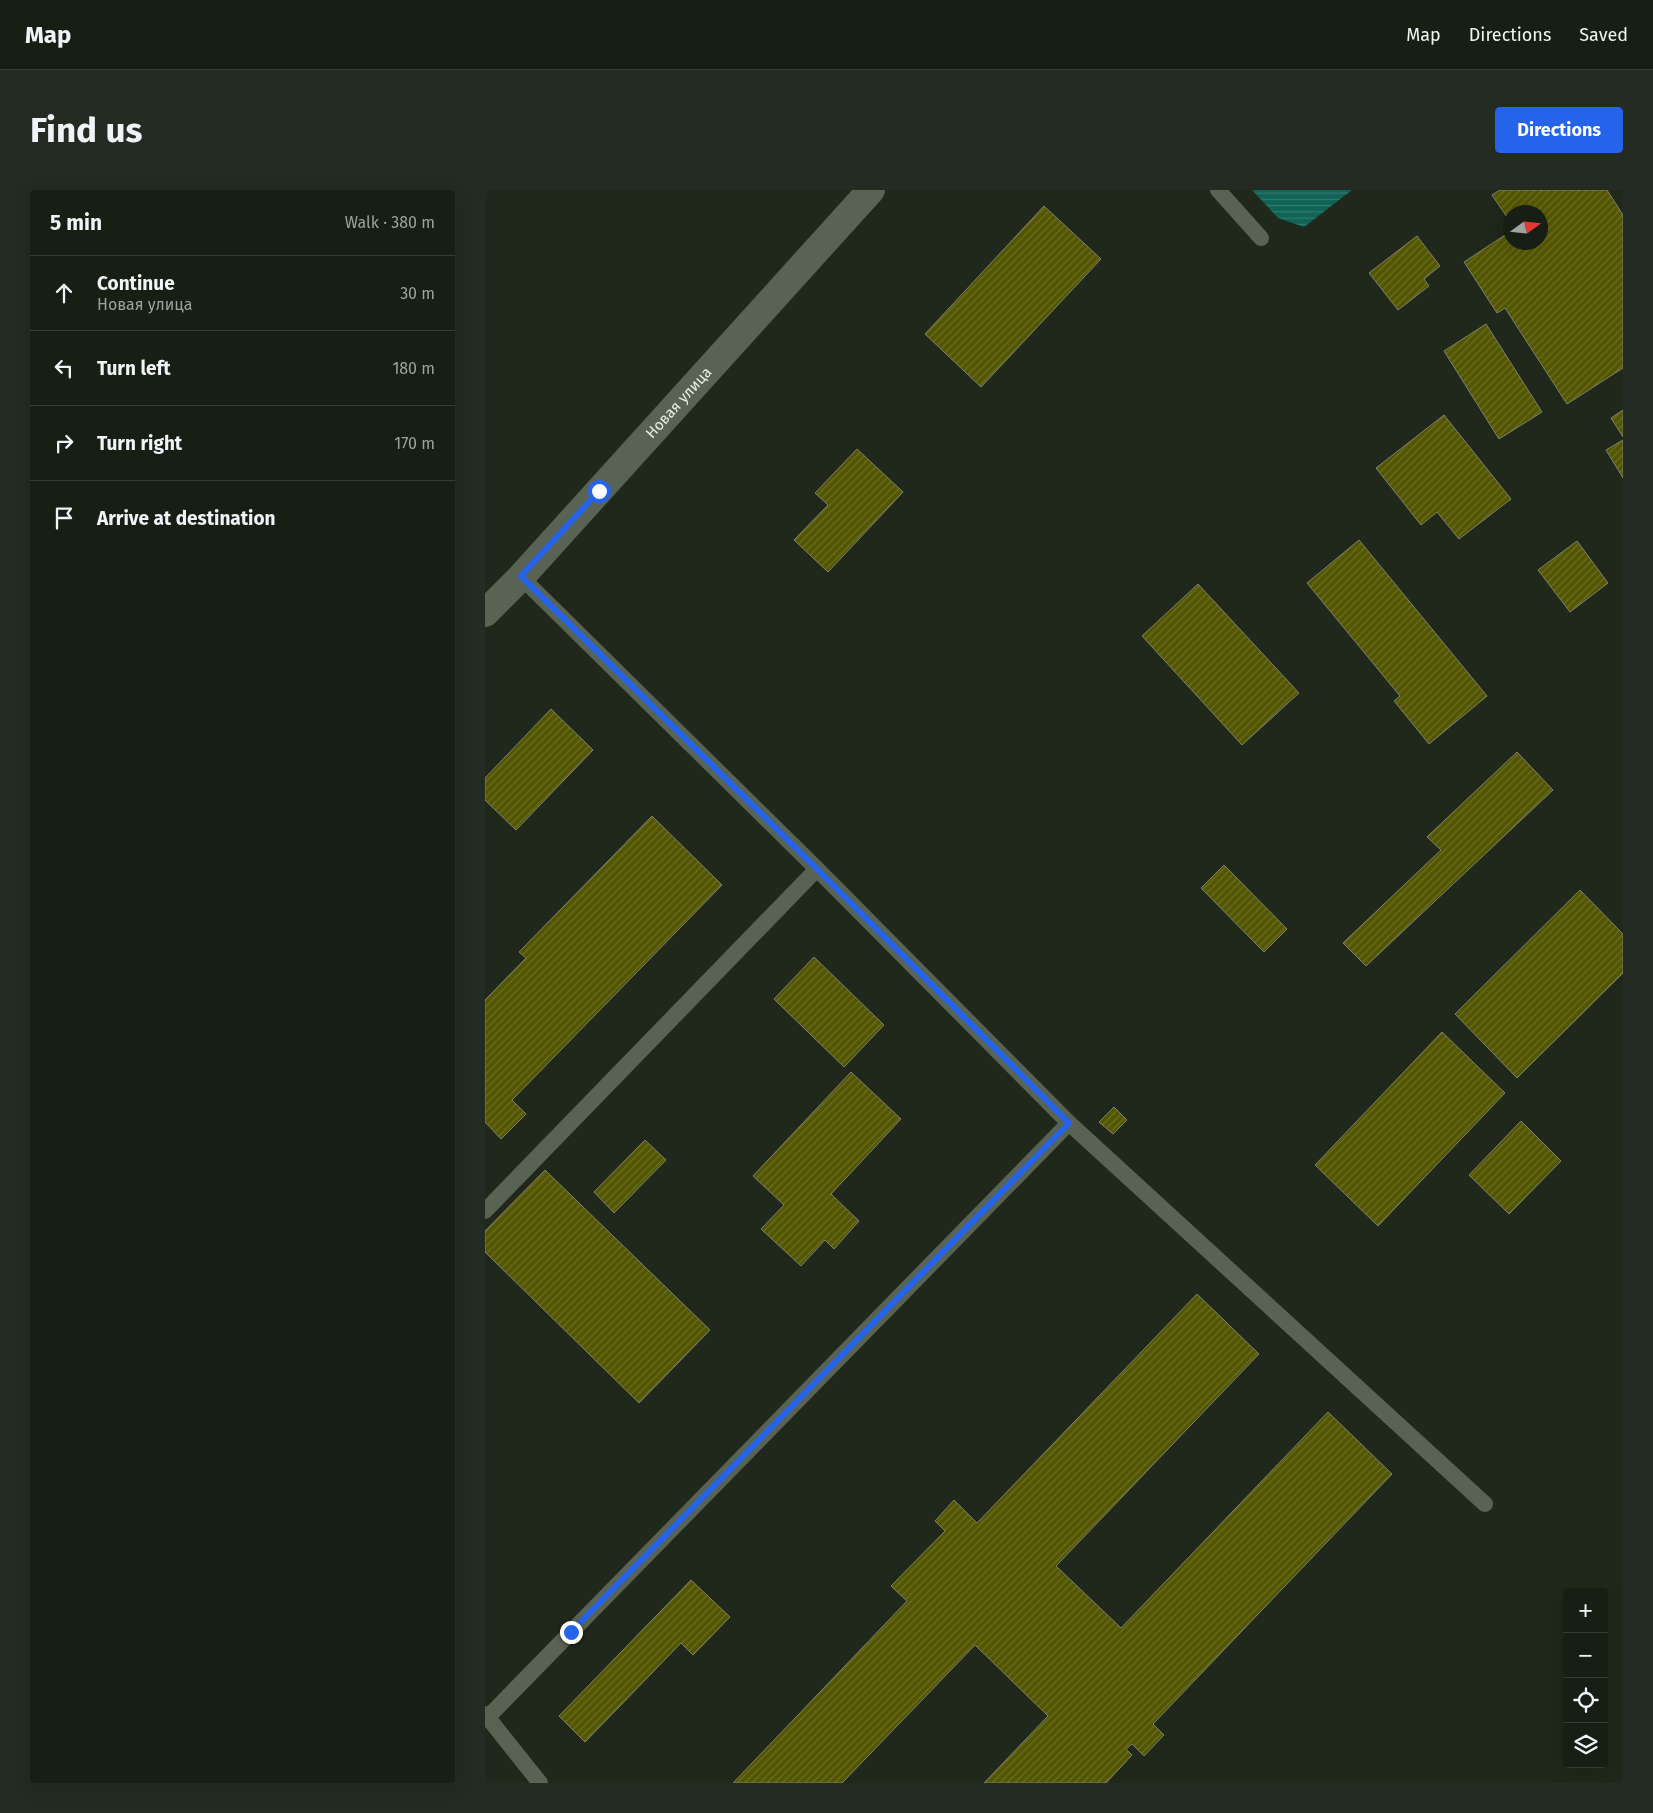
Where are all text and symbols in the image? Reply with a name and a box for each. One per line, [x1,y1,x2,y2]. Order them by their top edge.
text: Map [25,21,71,49]
text: Map [1406,24,1441,46]
text: Directions [1469,24,1551,46]
text: Saved [1579,24,1628,46]
button: Directions [1495,107,1623,153]
text: Find us [30,109,142,151]
north arrow [1503,205,1548,250]
text: 5 min [50,210,102,236]
text: Walk · 380 m [345,213,435,232]
text: Continue [97,272,175,295]
icon: ahead [50,279,78,307]
text: 30 m [400,284,435,303]
text: Новая улица [97,295,192,314]
icon: left [50,354,78,382]
text: Turn left [97,357,171,380]
text: 180 m [392,359,435,378]
street label: Новая улица [642,363,715,442]
icon: right [50,429,78,457]
text: Turn right [97,432,182,455]
text: 170 m [394,434,435,453]
route start [588,480,611,503]
icon: arrive [50,504,78,532]
text: Arrive at destination [97,507,276,530]
map controls [1563,1588,1608,1768]
button: + [1563,1588,1608,1633]
route end [560,1621,583,1644]
button: − [1563,1633,1608,1678]
button: locate [1563,1678,1608,1723]
button: layers [1563,1723,1608,1768]

